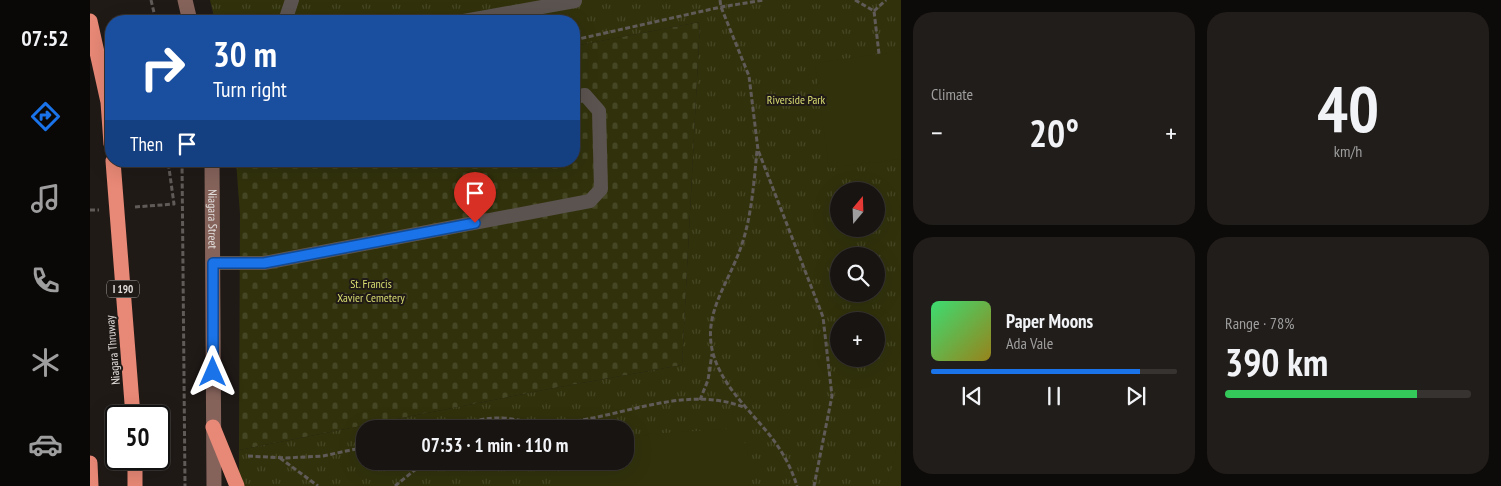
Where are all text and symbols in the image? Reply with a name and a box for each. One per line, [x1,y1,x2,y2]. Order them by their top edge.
text: 07:52 [21,24,69,52]
text: 30 m [213,31,277,77]
icon: right [130,35,195,100]
text: 40 [1317,66,1379,150]
text: Turn right [213,75,287,103]
text: Climate [931,84,973,104]
park label: Riverside Park [767,92,826,107]
icon: directions [28,99,63,134]
text: 20° [1029,108,1079,157]
text: − [931,114,943,151]
text: + [1165,114,1177,151]
icon: arrive [173,130,201,158]
text: Then [130,132,163,156]
text: km/h [1334,141,1362,161]
pin [454,172,496,223]
icon: arrive [461,179,489,207]
icon: music [28,181,63,216]
north arrow [830,182,885,238]
map controls [830,182,885,367]
street label: Niagara Street [205,189,221,249]
button: search [830,247,885,302]
icon: phone [28,263,63,298]
park label: St. Francis Xavier Cemetery [337,276,405,305]
road number: I 190 [107,280,139,298]
text: Paper Moons [1006,309,1093,333]
button: + [830,312,885,367]
text: Range · 78% [1225,313,1294,333]
street label: Niagara Thruway [102,314,123,385]
text: Ada Vale [1006,333,1053,353]
text: 390 km [1225,337,1328,386]
icon: climate [28,345,63,380]
position arrow [186,345,238,397]
icon: previous [958,382,986,410]
icon: pause [1040,382,1068,410]
icon: next [1122,382,1150,410]
speed limit sign: 50 [105,405,170,470]
icon: car [28,427,63,462]
text: 07:53 · 1 min · 110 m [422,433,568,457]

